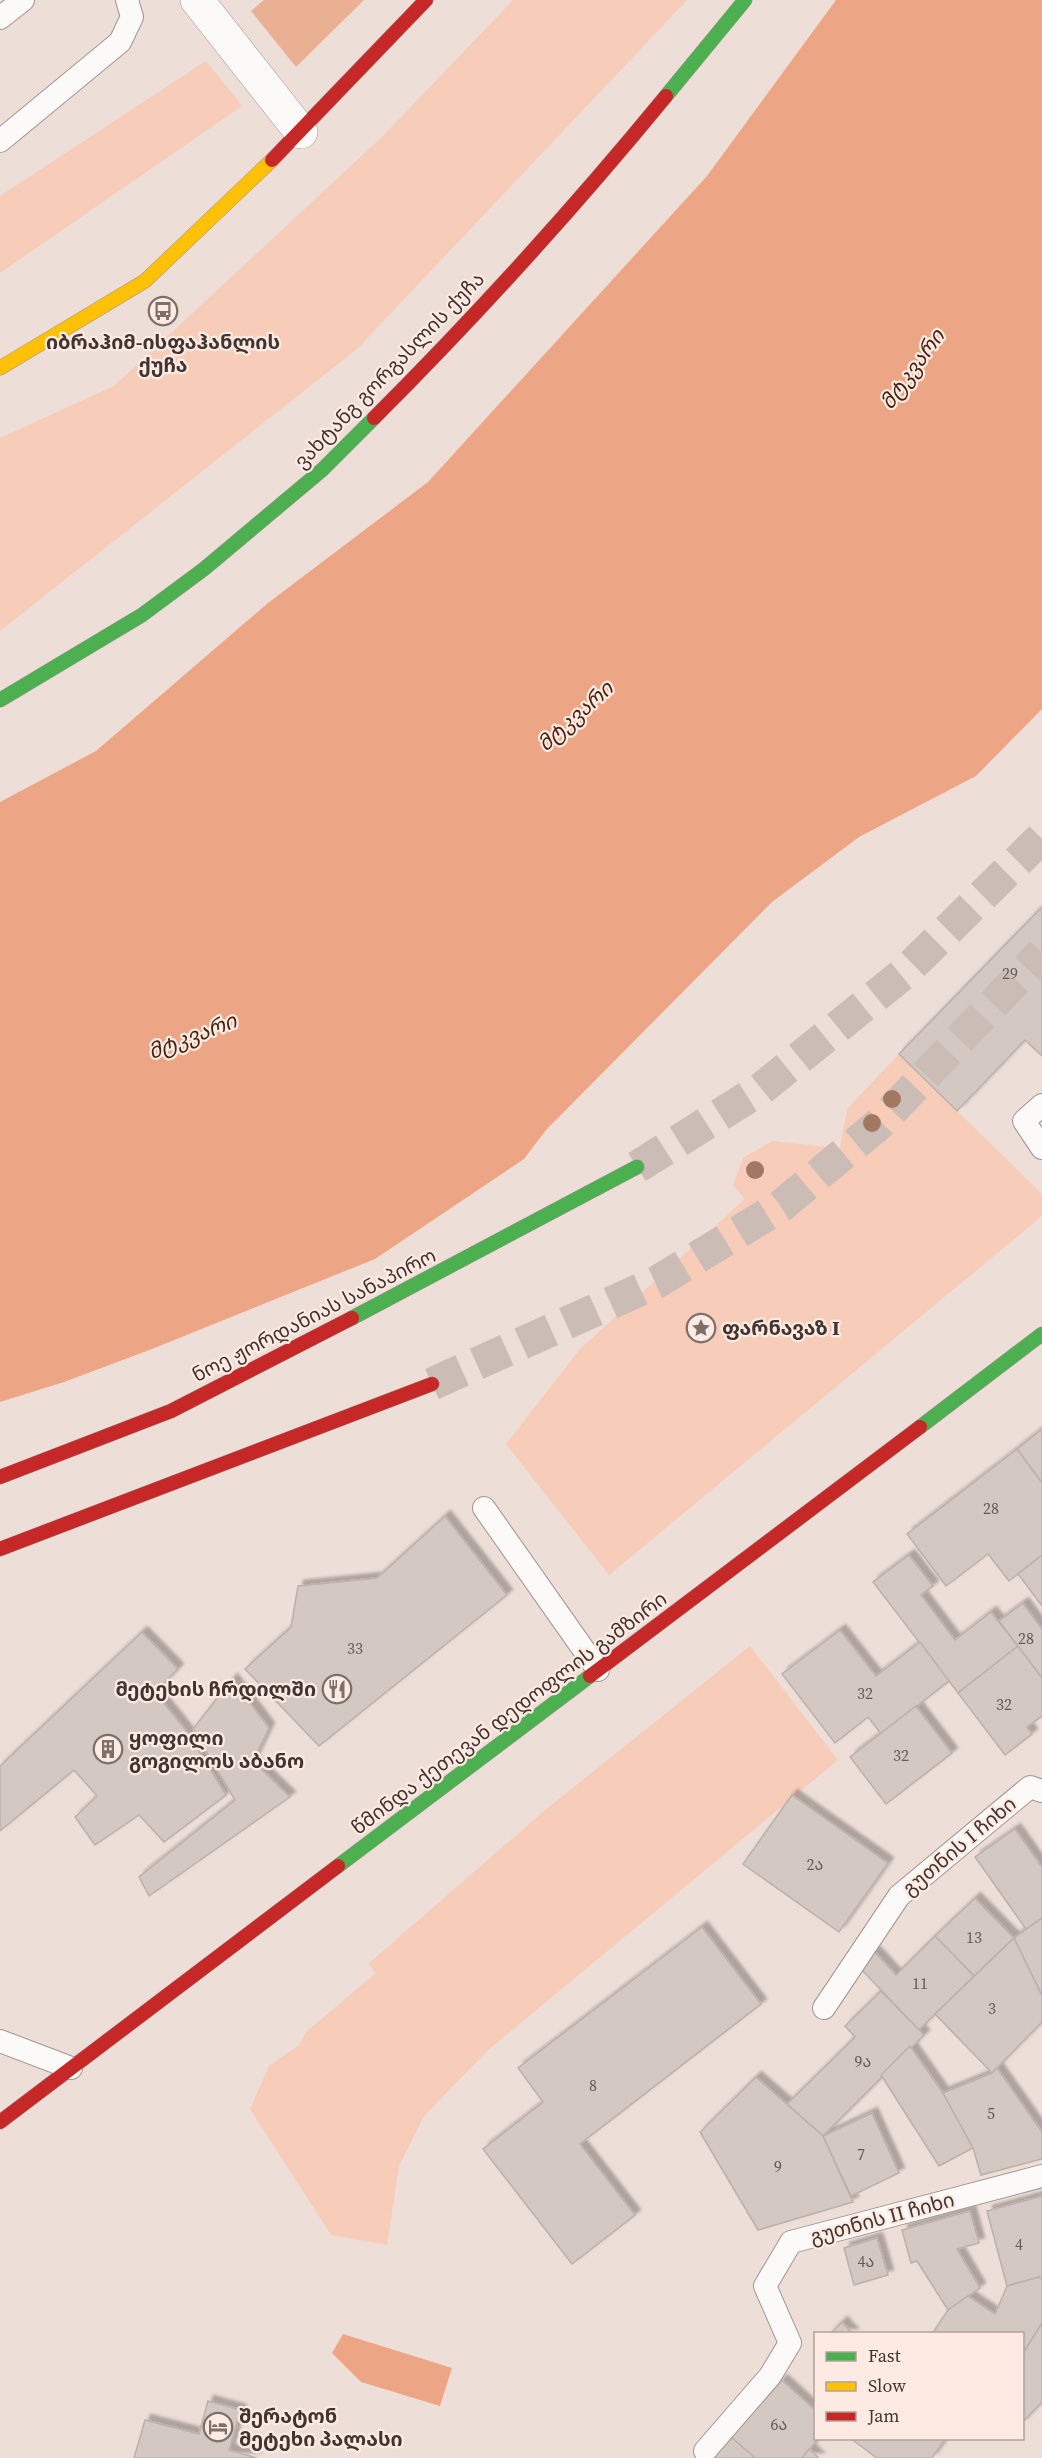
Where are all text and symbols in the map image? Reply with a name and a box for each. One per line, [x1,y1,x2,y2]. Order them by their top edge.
street label: ვახტანგ გორგასლის ქუჩა [287,265,491,475]
bus stop icon: იბრაჰიმ-ისფაჰანლის ქუჩა [147,295,179,327]
water label: მტკვარი [873,322,952,415]
place label: იბრაჰიმ-ისფაჰანლის ქუჩა [46,328,280,379]
water label: მტკვარი [531,674,620,758]
house number: 29 [1002,962,1018,984]
water label: მტკვარი [144,1006,241,1066]
street label: ნოე ჟორდანიას სანაპირო [187,1241,441,1389]
place icon: ფარნავაზ I [685,1312,717,1344]
place label: ფარნავაზ I [722,1314,840,1342]
house number: 28 [983,1497,999,1519]
street label: წმინდა ქეთევან დედოფლის გამზირი [345,1585,673,1841]
house number: 28 [1018,1627,1034,1649]
house number: 33 [347,1637,363,1659]
restaurant icon: მეტეხის ჩრდილში [321,1673,353,1705]
place label: მეტეხის ჩრდილში [115,1675,316,1703]
house number: 32 [857,1682,873,1704]
house number: 32 [996,1693,1012,1715]
place label: ყოფილი გოგილოს აბანო [129,1724,304,1775]
building icon: ყოფილი გოგილოს აბანო [92,1733,124,1765]
house number: 32 [893,1744,909,1766]
street label: გუთნის I ჩიხი [896,1790,1022,1902]
house number: 2ა [807,1853,823,1875]
house number: 13 [966,1926,982,1948]
house number: 11 [912,1972,928,1994]
house number: 3 [988,1997,996,2019]
house number: 9ა [855,2050,871,2072]
house number: 8 [589,2074,597,2096]
house number: 5 [987,2102,995,2124]
house number: 7 [857,2143,865,2165]
house number: 9 [774,2155,782,2177]
street label: გუთნის II ჩიხი [807,2185,957,2251]
house number: 4 [1015,2233,1023,2255]
house number: 4ა [858,2250,874,2272]
legend [814,2332,1024,2440]
text: Fast [868,2343,901,2368]
text: Slow [868,2373,906,2398]
place label: შერატონ მეტეხი პალასი [239,2402,403,2453]
text: Jam [867,2403,900,2428]
hotel icon: შერატონ მეტეხი პალასი [202,2411,234,2443]
house number: 6ა [771,2413,787,2435]

